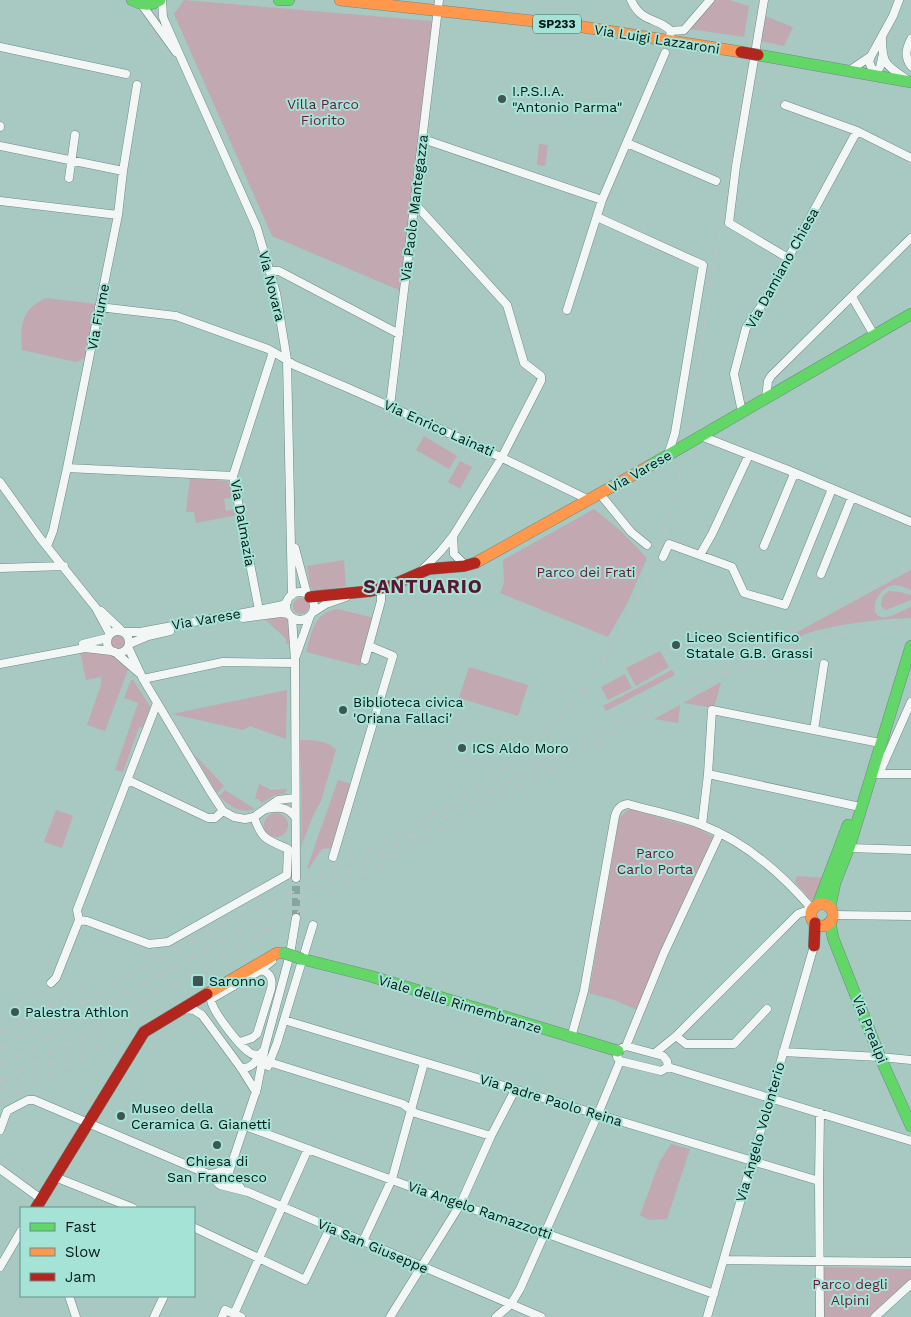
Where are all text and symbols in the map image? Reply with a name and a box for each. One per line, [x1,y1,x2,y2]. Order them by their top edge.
road number: SP233 [533,14,581,34]
street label: Via Luigi Lazzaroni [593,21,721,57]
place label: I.P.S.I.A. "Antonio Parma" [512,83,622,115]
marker: I.P.S.I.A. "Antonio Parma" [496,93,508,105]
park label: Villa Parco Fiorito [287,96,359,128]
street label: Via Paolo Mantegazza [397,133,431,282]
street label: Via Damiano Chiesa [742,205,822,331]
street label: Via Novara [256,249,289,323]
street label: Via Fiume [84,282,112,352]
street label: Via Enrico Lainati [381,396,497,460]
street label: Via Varese [606,447,674,495]
street label: Via Dalmazia [227,478,259,568]
park label: Parco dei Frati [536,564,636,580]
district label: SANTUARIO [363,575,483,598]
street label: Via Varese [170,605,242,633]
place label: Liceo Scientifico Statale G.B. Grassi [686,629,813,661]
marker: Liceo Scientifico Statale G.B. Grassi [670,639,682,651]
place label: Biblioteca civica 'Oriana Fallaci' [353,694,463,726]
marker: Biblioteca civica 'Oriana Fallaci' [337,704,349,716]
place label: ICS Aldo Moro [472,740,569,756]
marker: ICS Aldo Moro [456,742,468,754]
park label: Parco Carlo Porta [617,845,693,877]
street label: Viale delle Rimembranze [376,971,544,1037]
place label: Saronno [209,973,265,989]
marker: Saronno [191,974,205,988]
street label: Via Prealpi [849,993,891,1065]
place label: Palestra Athlon [25,1004,129,1020]
marker: Palestra Athlon [9,1006,21,1018]
street label: Via Angelo Volonterio [732,1060,788,1204]
street label: Via Padre Paolo Reina [478,1071,624,1129]
place label: Museo della Ceramica G. Gianetti [131,1100,271,1132]
marker: Museo della Ceramica G. Gianetti [115,1110,127,1122]
marker: Chiesa di San Francesco [211,1139,223,1151]
place label: Chiesa di San Francesco [167,1153,267,1185]
street label: Via Angelo Ramazzotti [406,1178,554,1242]
legend [20,1207,195,1297]
street label: Via San Giuseppe [315,1215,431,1277]
text: Fast [65,1218,97,1236]
text: Slow [65,1243,101,1261]
text: Jam [65,1268,96,1286]
park label: Parco degli Alpini [812,1276,888,1308]

